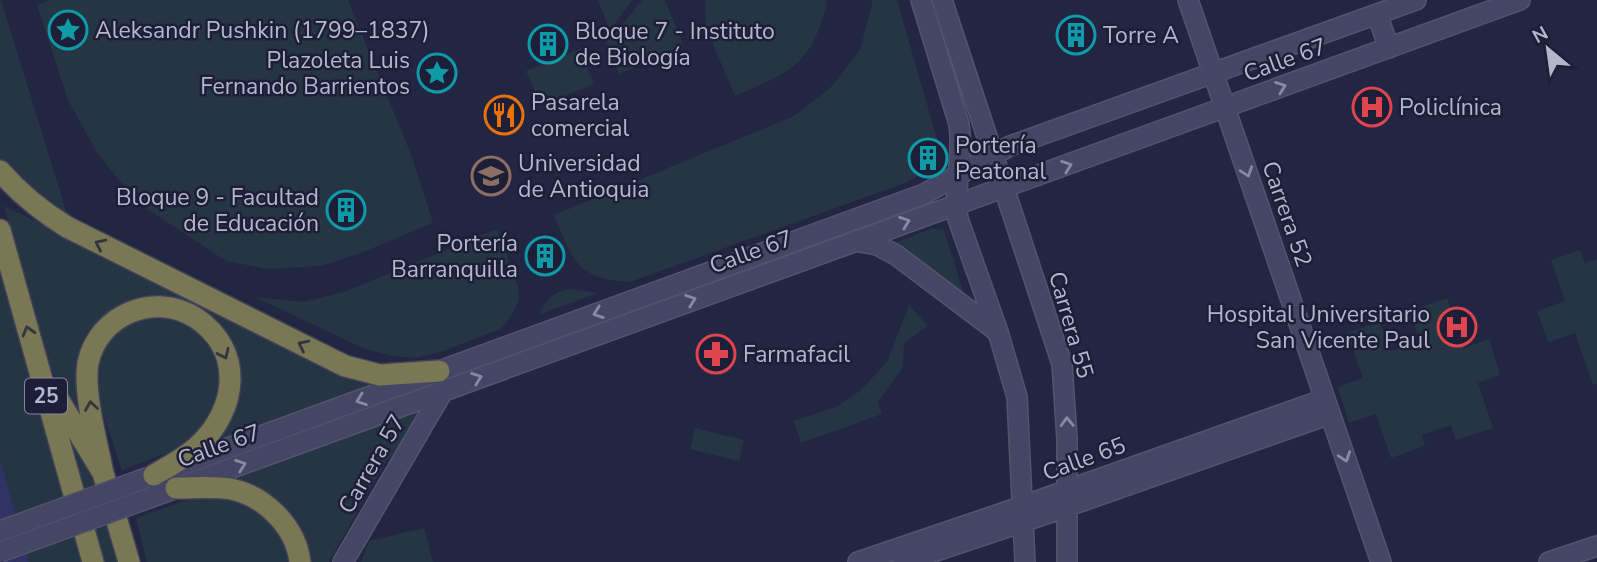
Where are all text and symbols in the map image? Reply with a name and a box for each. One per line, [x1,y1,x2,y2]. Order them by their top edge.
place icon: Aleksandr Pushkin (1799–1837) [47,9,89,51]
building icon: Torre A [1055,14,1097,56]
north arrow [1513,14,1583,84]
place label: Aleksandr Pushkin (1799–1837) [95,15,430,46]
place label: Bloque 7 - Instituto de Biología [575,16,775,73]
place label: Torre A [1103,20,1179,51]
text: N [1528,20,1553,50]
building icon: Bloque 7 - Instituto de Biología [527,23,569,65]
street label: Calle 67 [1239,31,1331,89]
place label: Plazoleta Luis Fernando Barrientos [200,45,410,102]
place icon: Plazoleta Luis Fernando Barrientos [416,52,458,94]
one-way arrow [1274,82,1286,96]
hospital icon: Policlínica [1351,86,1393,128]
place label: Pasarela comercial [531,87,629,144]
place label: Policlínica [1399,92,1502,123]
restaurant icon: Pasarela comercial [483,94,525,136]
place label: Portería Peatonal [955,130,1046,187]
building icon: Portería Peatonal [907,137,949,179]
place label: Universidad de Antioquia [518,148,649,205]
school or university icon: Universidad de Antioquia [470,155,512,197]
street label: Carrera 52 [1254,157,1320,271]
one-way arrow [1060,160,1072,174]
one-way arrow [1239,166,1253,178]
place label: Bloque 9 - Facultad de Educación [116,182,319,239]
building icon: Bloque 9 - Facultad de Educación [325,189,367,231]
one-way arrow [898,217,910,231]
street label: Calle 67 [705,223,797,281]
place label: Portería Barranquilla [391,228,518,285]
building icon: Portería Barranquilla [524,235,566,277]
one-way arrow [94,238,107,252]
street label: Carrera 55 [1041,268,1101,382]
one-way arrow [685,294,697,308]
place label: Hospital Universitario San Vicente Paul [1207,299,1430,356]
one-way arrow [593,305,605,319]
hospital icon: Hospital Universitario San Vicente Paul [1436,306,1478,348]
one-way arrow [22,325,37,337]
pharmacy icon: Farmafacil [695,333,737,375]
one-way arrow [298,339,310,353]
place label: Farmafacil [743,339,850,370]
one-way arrow [215,347,229,359]
one-way arrow [471,372,483,386]
road number: 25 [25,378,67,414]
one-way arrow [356,391,368,405]
one-way arrow [84,400,99,412]
street label: Carrera 57 [331,409,413,519]
street label: Calle 67 [173,417,265,475]
one-way arrow [1059,417,1074,428]
street label: Calle 65 [1038,430,1130,488]
one-way arrow [1337,450,1351,463]
one-way arrow [234,459,246,473]

